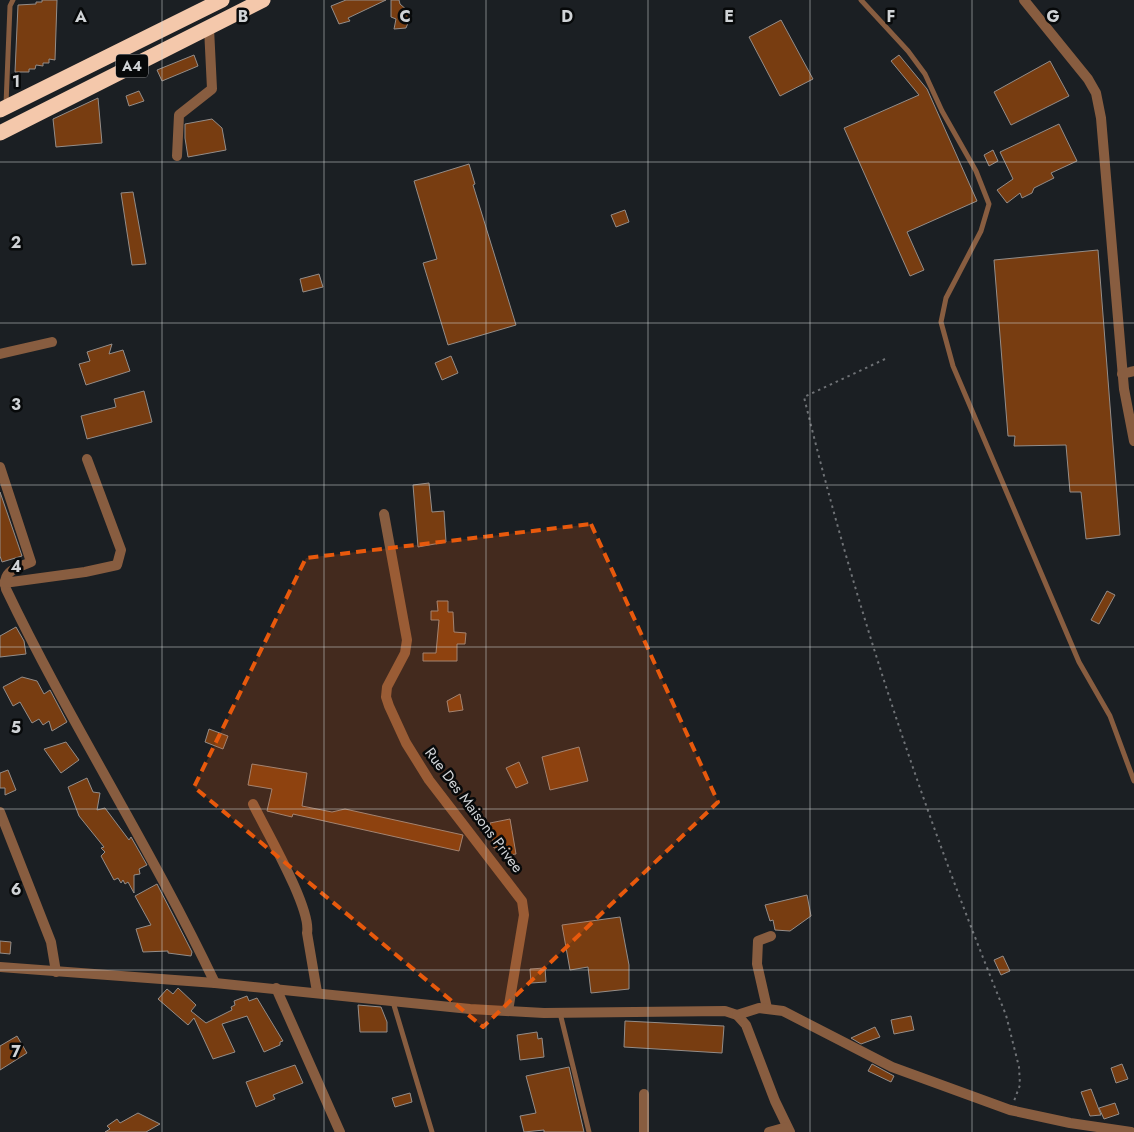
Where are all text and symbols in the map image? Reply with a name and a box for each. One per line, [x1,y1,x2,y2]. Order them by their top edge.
text: A [74,5,87,28]
text: B [238,5,248,28]
text: C [399,5,411,28]
text: D [561,5,573,28]
text: E [724,5,734,28]
text: F [887,5,895,28]
text: G [1046,5,1060,28]
road number: A4 [116,54,148,78]
text: 1 [12,70,20,93]
text: 2 [11,231,21,254]
text: 3 [11,393,21,416]
text: 4 [10,555,22,578]
text: 5 [11,716,21,739]
street label: Rue Des Maisons Privee [420,743,529,877]
text: 6 [11,878,21,901]
text: 7 [11,1040,21,1063]

